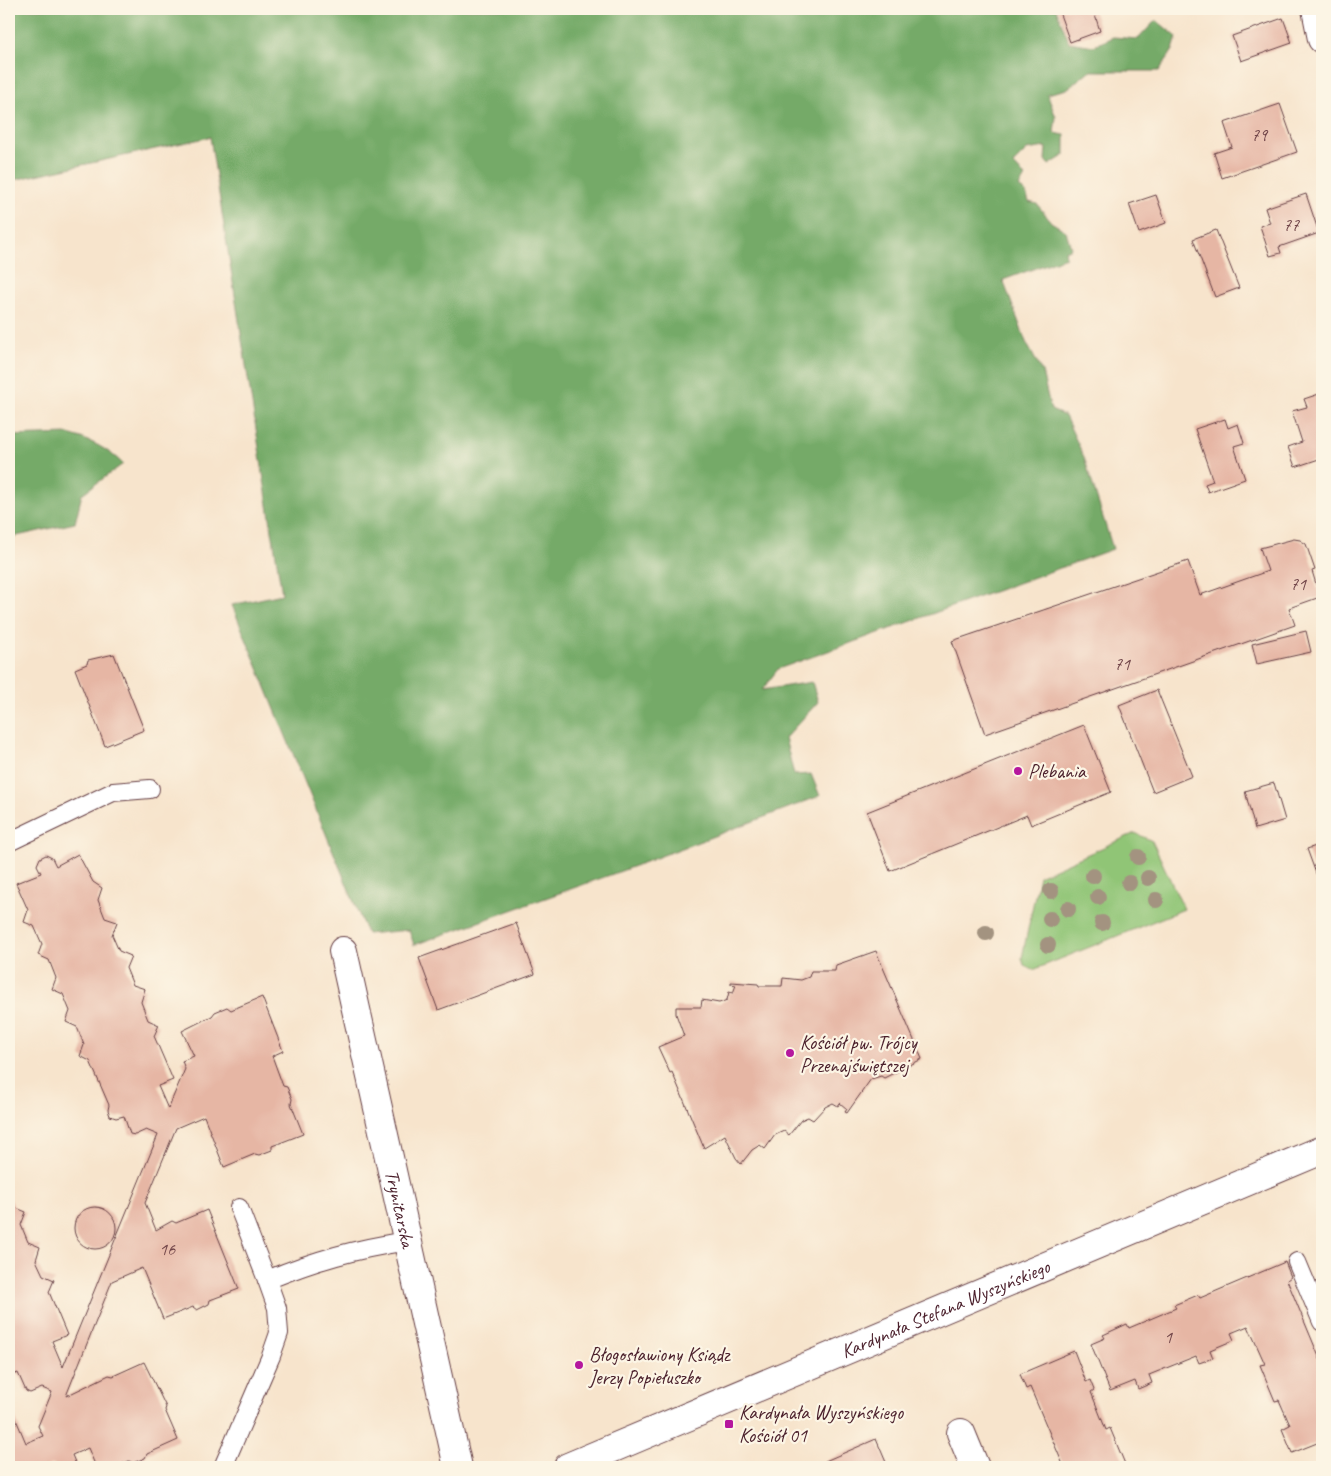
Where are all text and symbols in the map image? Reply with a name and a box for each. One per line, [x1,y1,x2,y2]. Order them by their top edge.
house number: 79 [1251,124,1269,146]
house number: 77 [1283,214,1300,236]
house number: 71 [1290,573,1307,595]
house number: 71 [1114,653,1131,675]
place label: Plebania [1028,759,1087,784]
marker: Plebania [1012,765,1024,777]
place label: Kościół pw. Trójcy Przenajświętszej [800,1030,919,1078]
marker: Kościół pw. Trójcy Przenajświętszej [784,1047,796,1059]
street label: Trynitarska [380,1168,422,1251]
house number: 16 [159,1238,176,1260]
street label: Kardynała Stefana Wyszyńskiego [837,1253,1054,1363]
house number: 1 [1164,1326,1173,1348]
place label: Błogosławiony Ksiądz Jerzy Popiełuszko [588,1342,731,1390]
marker: Błogosławiony Ksiądz Jerzy Popiełuszko [573,1359,585,1371]
place label: Kardynała Wyszyńskiego Kościół 01 [739,1400,904,1448]
marker: Kardynała Wyszyńskiego Kościół 01 [723,1418,735,1430]

